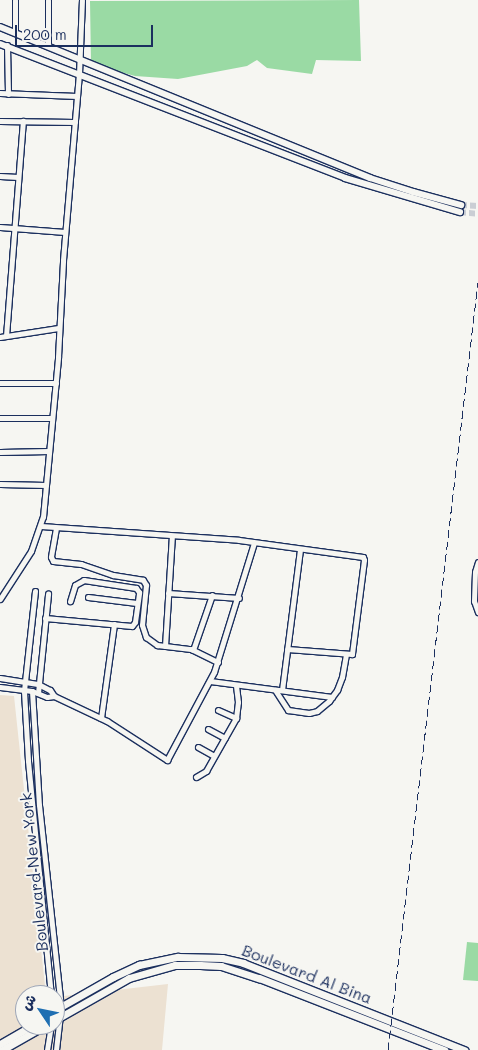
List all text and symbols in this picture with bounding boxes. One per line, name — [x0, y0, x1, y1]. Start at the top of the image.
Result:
scale bar — [18, 15, 155, 47]
text: 200 m — [23, 24, 67, 44]
street label: Boulevard New York — [16, 792, 52, 952]
street label: Boulevard Al Bina — [239, 940, 375, 1008]
north arrow — [15, 985, 65, 1035]
text: ش — [16, 990, 40, 1014]

